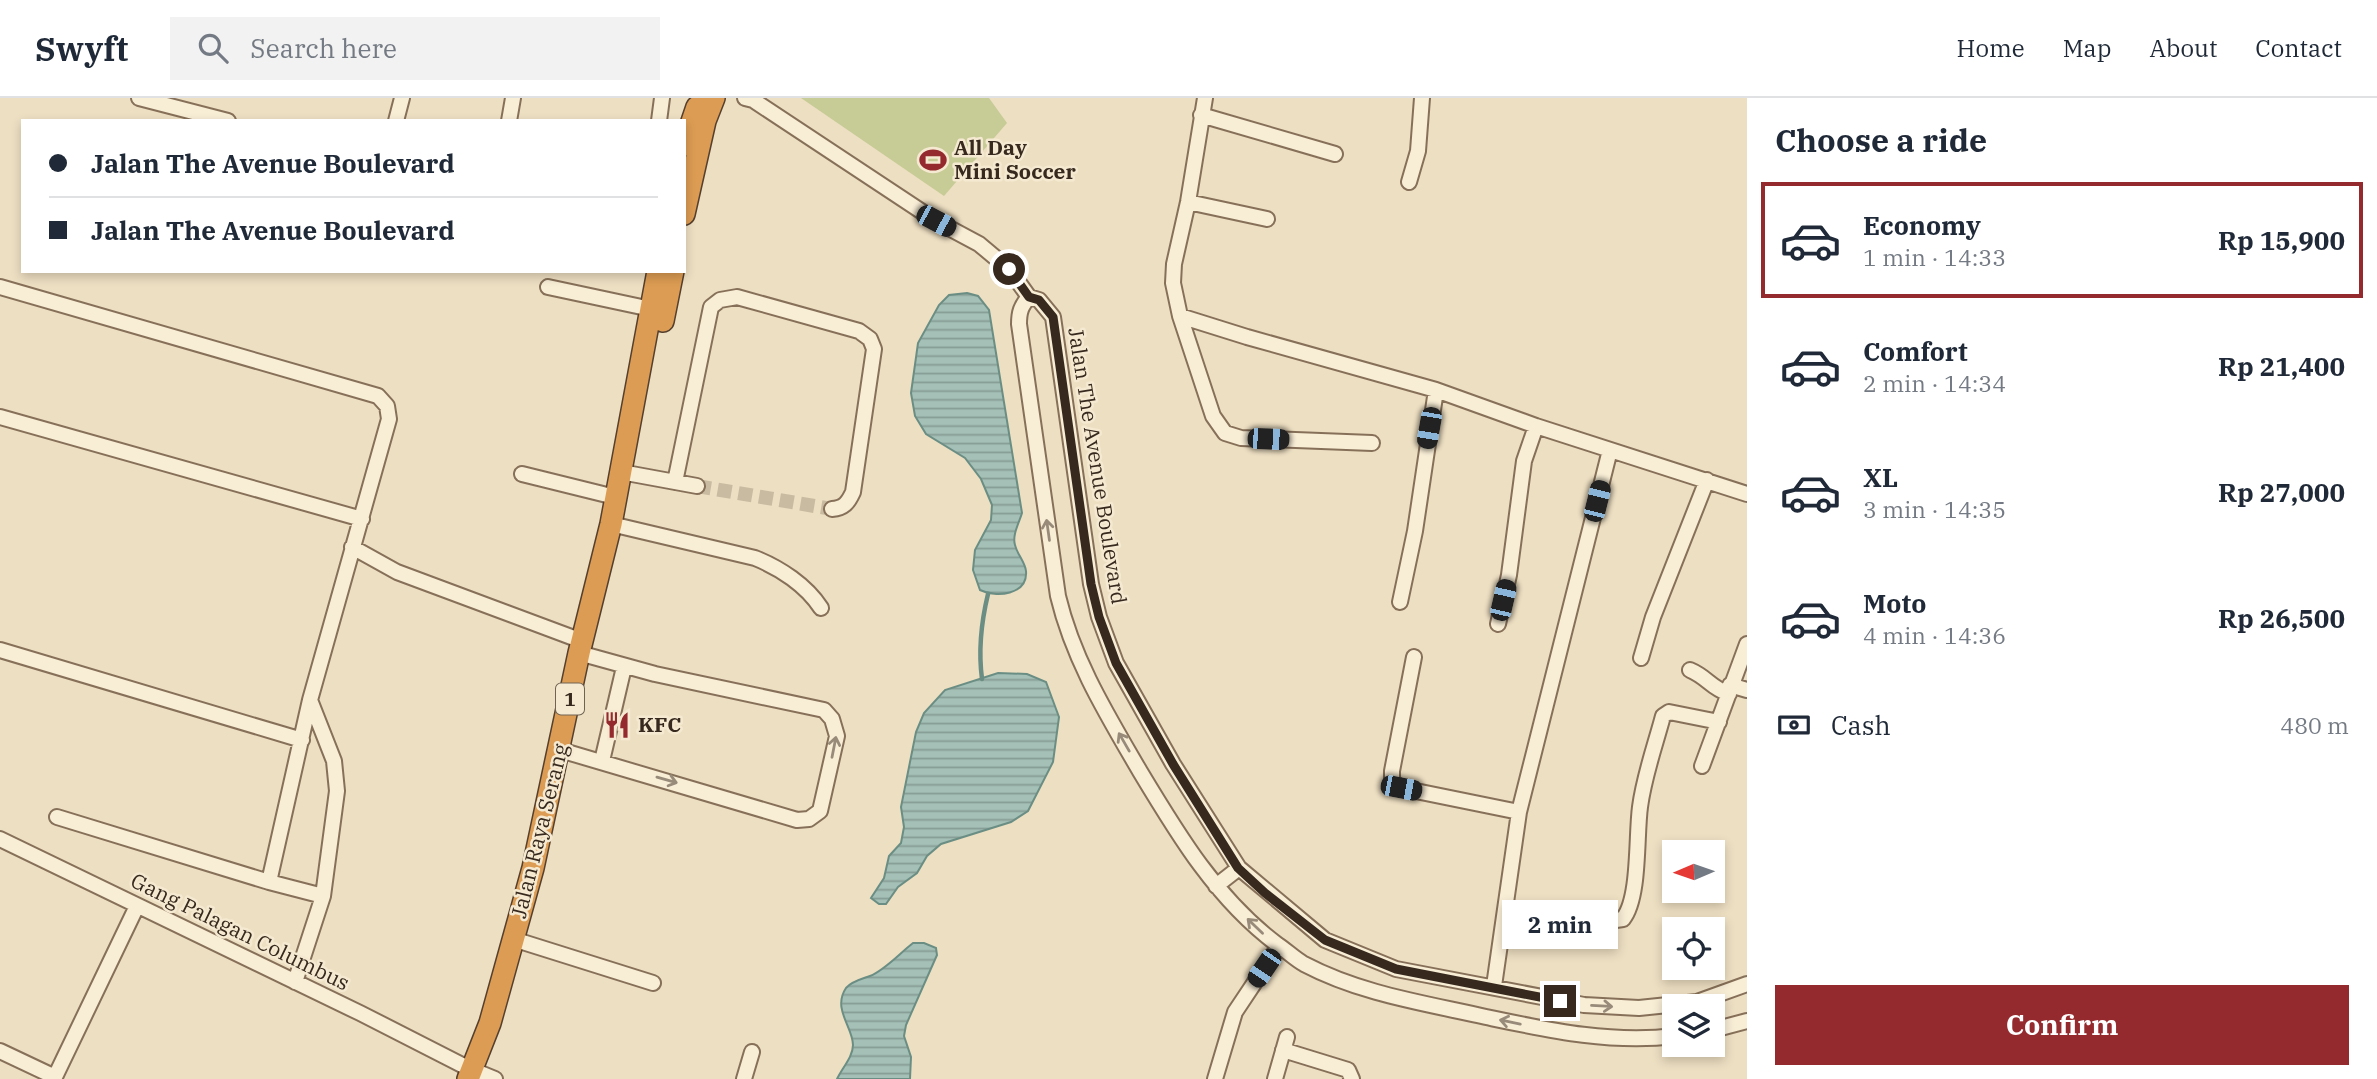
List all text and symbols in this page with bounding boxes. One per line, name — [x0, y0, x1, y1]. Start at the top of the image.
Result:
search box — [170, 17, 660, 80]
text: Swyft — [35, 27, 128, 70]
icon: search — [194, 29, 232, 67]
text: Search here — [250, 31, 397, 65]
text: Home — [1957, 32, 2025, 64]
text: Map — [2063, 32, 2111, 64]
text: About — [2149, 32, 2217, 64]
text: Contact — [2255, 32, 2342, 64]
text: Choose a ride — [1775, 119, 1987, 161]
place label: All Day Mini Soccer — [954, 133, 1076, 185]
sports icon: All Day Mini Soccer — [918, 145, 948, 175]
text: Jalan The Avenue Boulevard — [91, 146, 455, 180]
car — [913, 202, 960, 240]
text: Economy — [1863, 208, 1981, 242]
icon: car — [1779, 209, 1842, 272]
text: Jalan The Avenue Boulevard — [91, 213, 455, 247]
text: Rp 15,900 — [2218, 223, 2345, 257]
text: 1 min · 14:33 — [1863, 242, 2006, 272]
route start — [993, 253, 1025, 285]
street label: Jalan The Avenue Boulevard — [1062, 326, 1134, 606]
text: Comfort — [1863, 334, 1968, 368]
icon: car — [1779, 335, 1842, 398]
text: Rp 21,400 — [2218, 349, 2345, 383]
text: 2 min · 14:34 — [1863, 368, 2006, 398]
car — [1416, 405, 1443, 451]
car — [1247, 428, 1290, 450]
text: XL — [1863, 460, 1898, 494]
icon: car — [1779, 461, 1842, 524]
text: Rp 27,000 — [2218, 475, 2345, 509]
car — [1582, 478, 1613, 524]
text: 3 min · 14:35 — [1863, 494, 2006, 524]
one-way arrow — [1042, 520, 1055, 542]
car — [1489, 577, 1518, 623]
text: Moto — [1863, 586, 1926, 620]
icon: car — [1779, 587, 1842, 650]
text: Rp 26,500 — [2218, 601, 2345, 635]
text: 4 min · 14:36 — [1863, 620, 2006, 650]
road number: 1 — [556, 684, 584, 714]
icon: cash — [1775, 706, 1813, 744]
text: Cash — [1831, 708, 1891, 742]
restaurant icon: KFC — [602, 710, 632, 740]
place label: KFC — [638, 710, 681, 738]
text: 480 m — [2280, 710, 2349, 740]
one-way arrow — [1117, 733, 1131, 753]
one-way arrow — [828, 736, 842, 759]
street label: Jalan Raya Serang — [504, 740, 574, 921]
car — [1379, 774, 1424, 802]
one-way arrow — [656, 775, 678, 788]
north arrow — [1662, 840, 1726, 903]
map controls — [1662, 840, 1725, 1057]
street label: Gang Palagan Columbus — [126, 866, 354, 996]
callout: 2 min — [1502, 900, 1618, 948]
text: 2 min — [1528, 909, 1592, 939]
button: locate — [1662, 917, 1725, 980]
one-way arrow — [1247, 918, 1264, 935]
car — [1244, 945, 1285, 991]
route end — [1544, 985, 1576, 1017]
button: Confirm — [1775, 985, 2349, 1065]
button: layers — [1662, 994, 1725, 1057]
one-way arrow — [1591, 1000, 1614, 1013]
one-way arrow — [1499, 1014, 1522, 1028]

